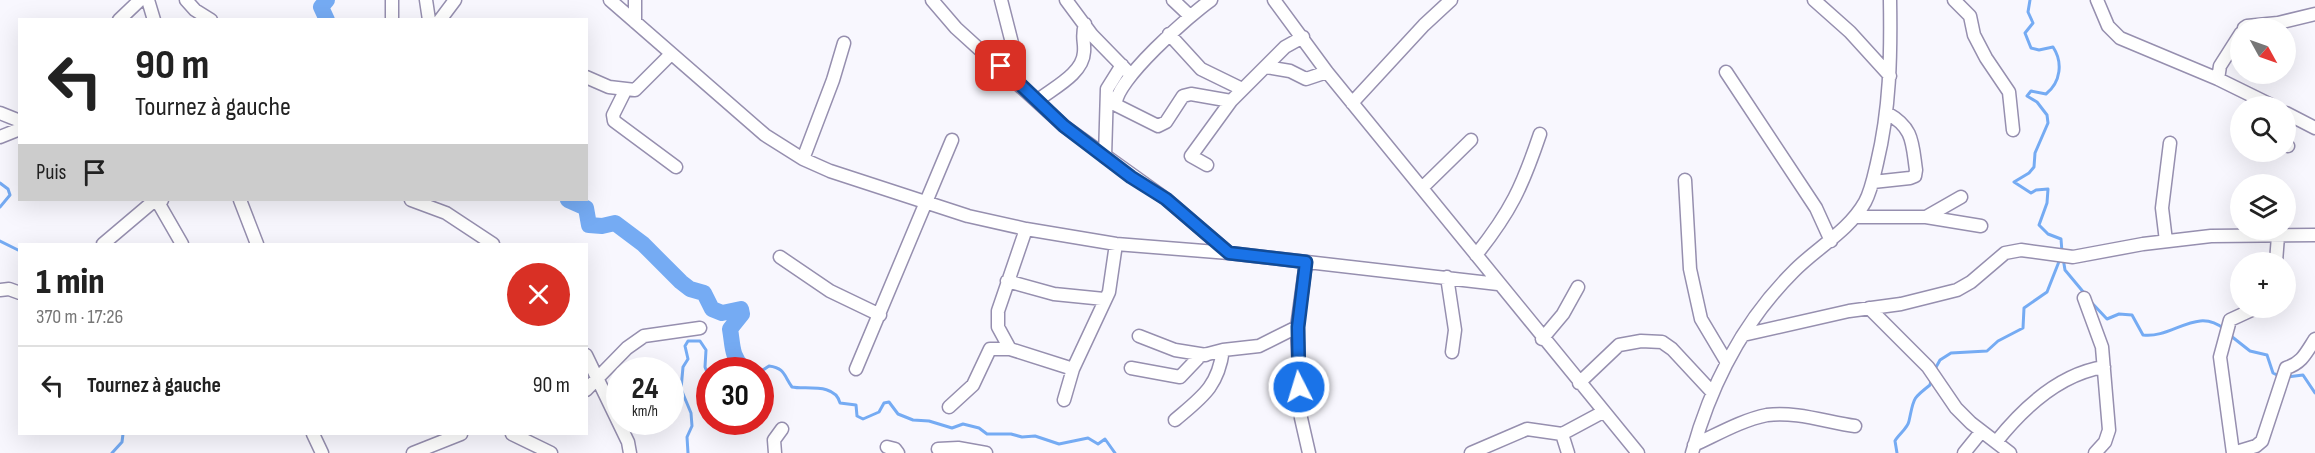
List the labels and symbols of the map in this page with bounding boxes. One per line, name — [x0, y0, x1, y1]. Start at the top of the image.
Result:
north arrow — [2230, 18, 2296, 84]
pin — [975, 40, 1026, 91]
position arrow — [1267, 355, 1331, 419]
speed limit sign: 30 — [696, 357, 774, 435]

